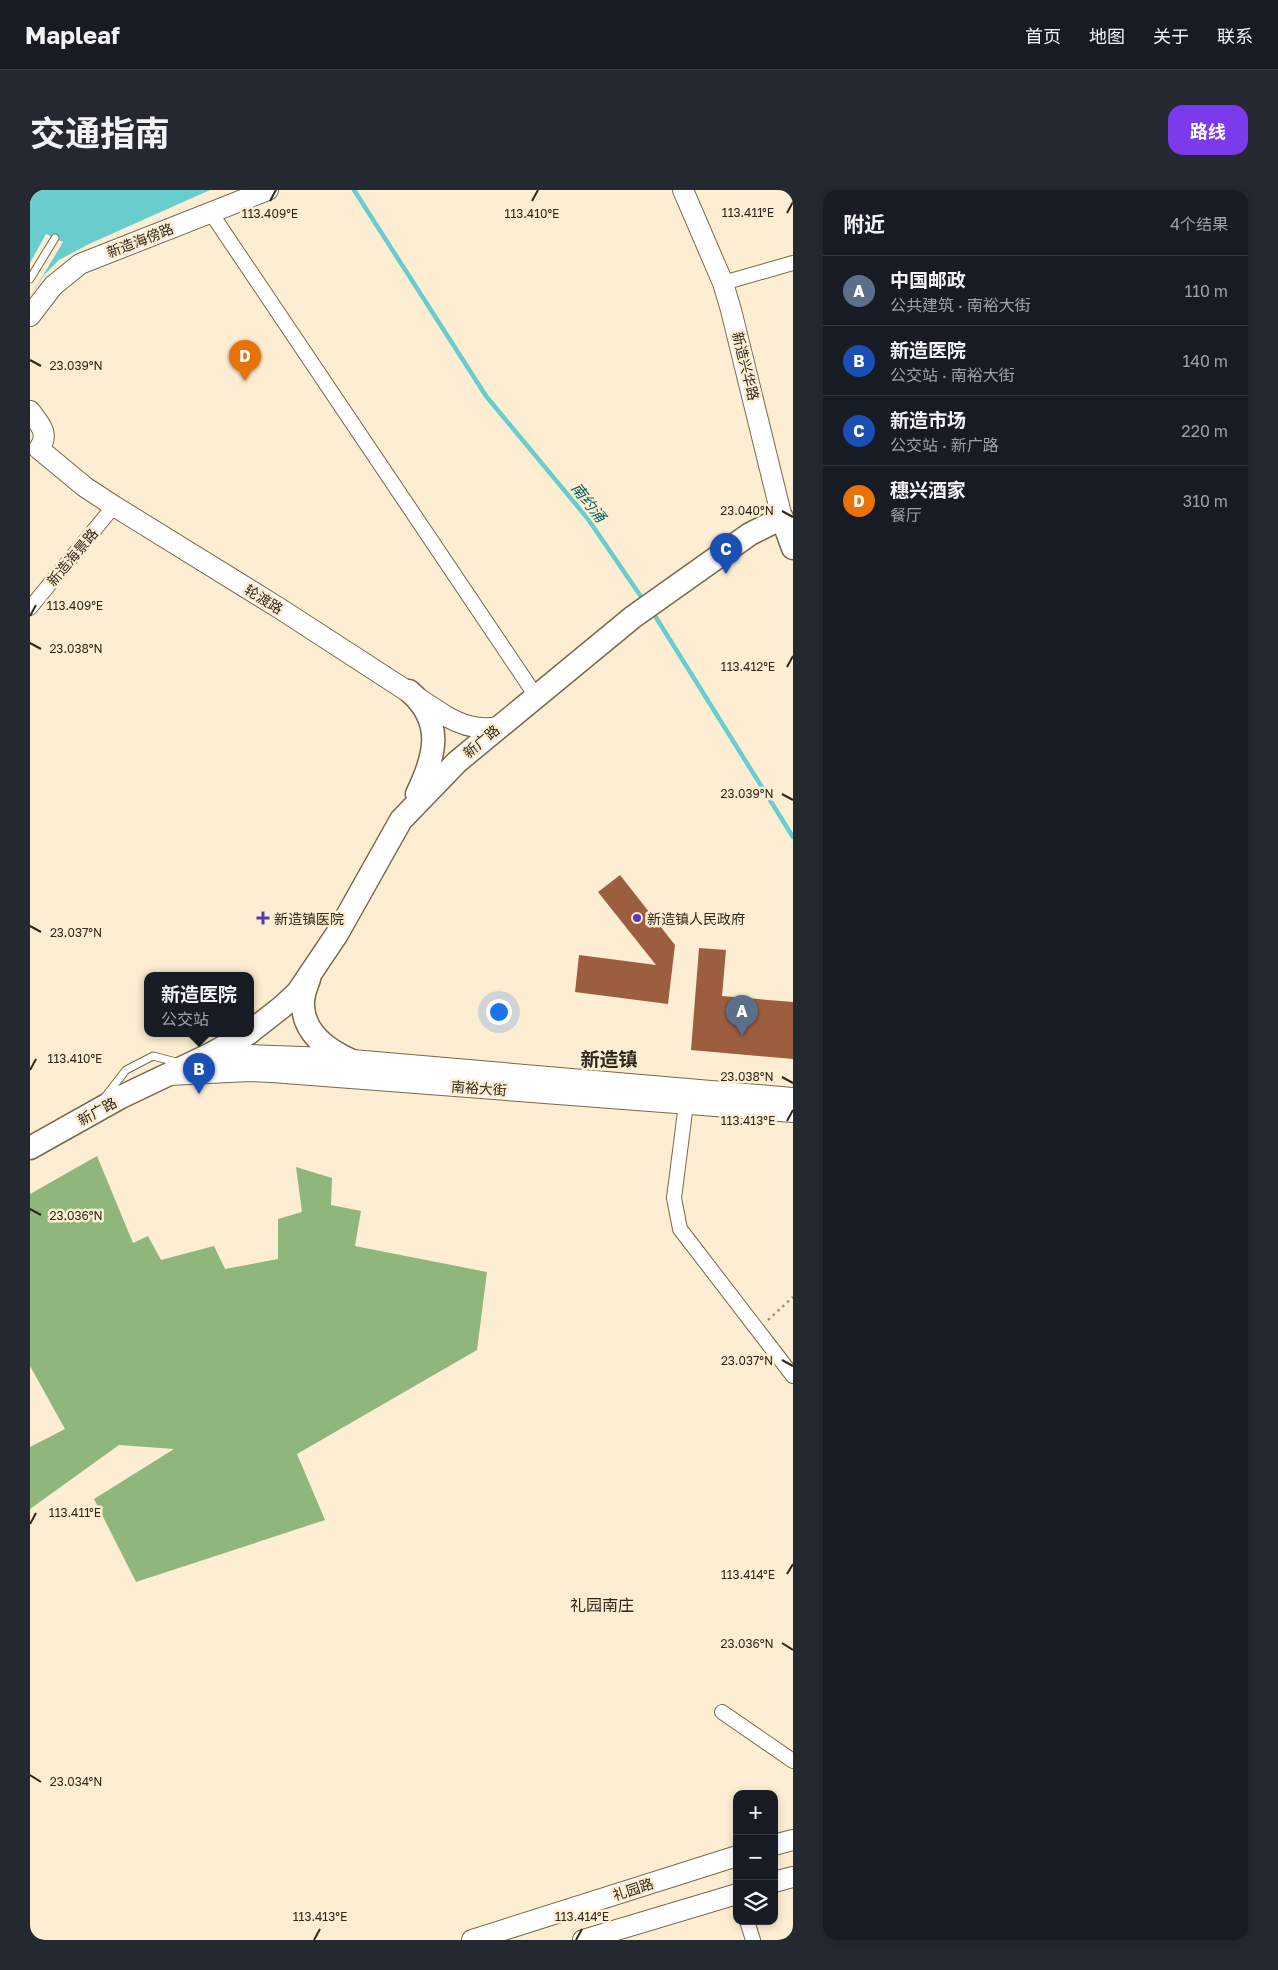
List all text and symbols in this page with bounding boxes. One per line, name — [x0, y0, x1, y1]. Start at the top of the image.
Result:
text: Mapleaf — [25, 20, 120, 49]
text: 首页 — [1025, 25, 1061, 47]
text: 地图 — [1089, 25, 1125, 47]
text: 关于 — [1153, 25, 1189, 47]
text: 联系 — [1217, 25, 1253, 47]
button: 路线 — [1168, 105, 1248, 155]
text: 交通指南 — [30, 112, 170, 154]
text: 113.411°E — [722, 205, 774, 220]
text: 113.409°E — [242, 206, 298, 221]
text: 113.410°E — [505, 206, 559, 221]
text: 附近 — [843, 211, 885, 237]
text: 4个结果 — [1170, 214, 1228, 234]
street label: 新造海傍路 — [104, 220, 176, 260]
text: 中国邮政 — [890, 268, 966, 291]
text: A — [853, 281, 865, 301]
text: 110 m — [1184, 281, 1228, 301]
text: 公共建筑 · 南裕大街 — [890, 295, 1031, 315]
street label: 新造兴华路 — [729, 330, 763, 402]
text: 新造医院 — [890, 338, 966, 361]
pin: D — [229, 340, 261, 381]
text: B — [853, 351, 865, 371]
text: 140 m — [1182, 351, 1228, 371]
text: 23.039°N — [49, 358, 103, 373]
text: 公交站 · 南裕大街 — [890, 365, 1015, 385]
text: 新造市场 — [890, 408, 966, 431]
text: C — [853, 421, 865, 441]
text: 220 m — [1181, 421, 1228, 441]
text: 公交站 · 新广路 — [890, 435, 999, 455]
text: 穗兴酒家 — [890, 478, 966, 501]
water label: 南约涌 — [568, 479, 611, 527]
text: D — [853, 491, 865, 511]
text: 310 m — [1183, 491, 1228, 511]
text: 23.040°N — [720, 503, 774, 518]
text: 餐厅 — [890, 505, 922, 525]
street label: 新造海景路 — [43, 525, 101, 589]
pin: C — [710, 533, 742, 574]
street label: 轮渡路 — [242, 581, 286, 617]
text: 113.409°E — [47, 598, 103, 613]
text: 23.038°N — [49, 641, 103, 656]
text: 113.412°E — [721, 659, 775, 674]
street label: 新广路 — [459, 721, 503, 761]
text: 23.039°N — [720, 786, 774, 801]
place label: 新造镇医院 — [274, 910, 344, 927]
place label: 新造镇人民政府 — [647, 910, 745, 927]
marker: 新造镇医院 — [256, 911, 270, 925]
marker: 新造镇人民政府 — [631, 912, 643, 924]
text: 23.037°N — [50, 925, 102, 940]
popup — [144, 972, 254, 1037]
text: 新造医院 — [161, 982, 237, 1005]
pin: A — [726, 995, 758, 1036]
your location — [486, 999, 512, 1025]
text: 公交站 — [161, 1009, 209, 1029]
district label: 新造镇 — [580, 1047, 638, 1070]
text: 113.410°E — [48, 1051, 102, 1066]
pin: B — [183, 1053, 215, 1094]
text: 23.038°N — [720, 1069, 774, 1084]
street label: 南裕大街 — [450, 1078, 508, 1098]
street label: 新广路 — [75, 1093, 119, 1129]
text: 113.413°E — [721, 1113, 775, 1128]
text: 23.036°N — [49, 1208, 103, 1223]
text: 23.037°N — [721, 1353, 773, 1368]
text: 113.411°E — [49, 1505, 101, 1520]
text: 113.414°E — [721, 1567, 775, 1582]
district label: 礼园南庄 — [570, 1595, 634, 1615]
text: 23.036°N — [720, 1636, 774, 1651]
text: 23.034°N — [50, 1774, 102, 1789]
map controls — [733, 1790, 778, 1925]
button: + — [733, 1790, 778, 1835]
button: − — [733, 1835, 778, 1880]
street label: 礼园路 — [610, 1874, 656, 1904]
button: layers — [733, 1880, 778, 1925]
text: 113.413°E — [293, 1909, 347, 1924]
text: 113.414°E — [555, 1909, 609, 1924]

